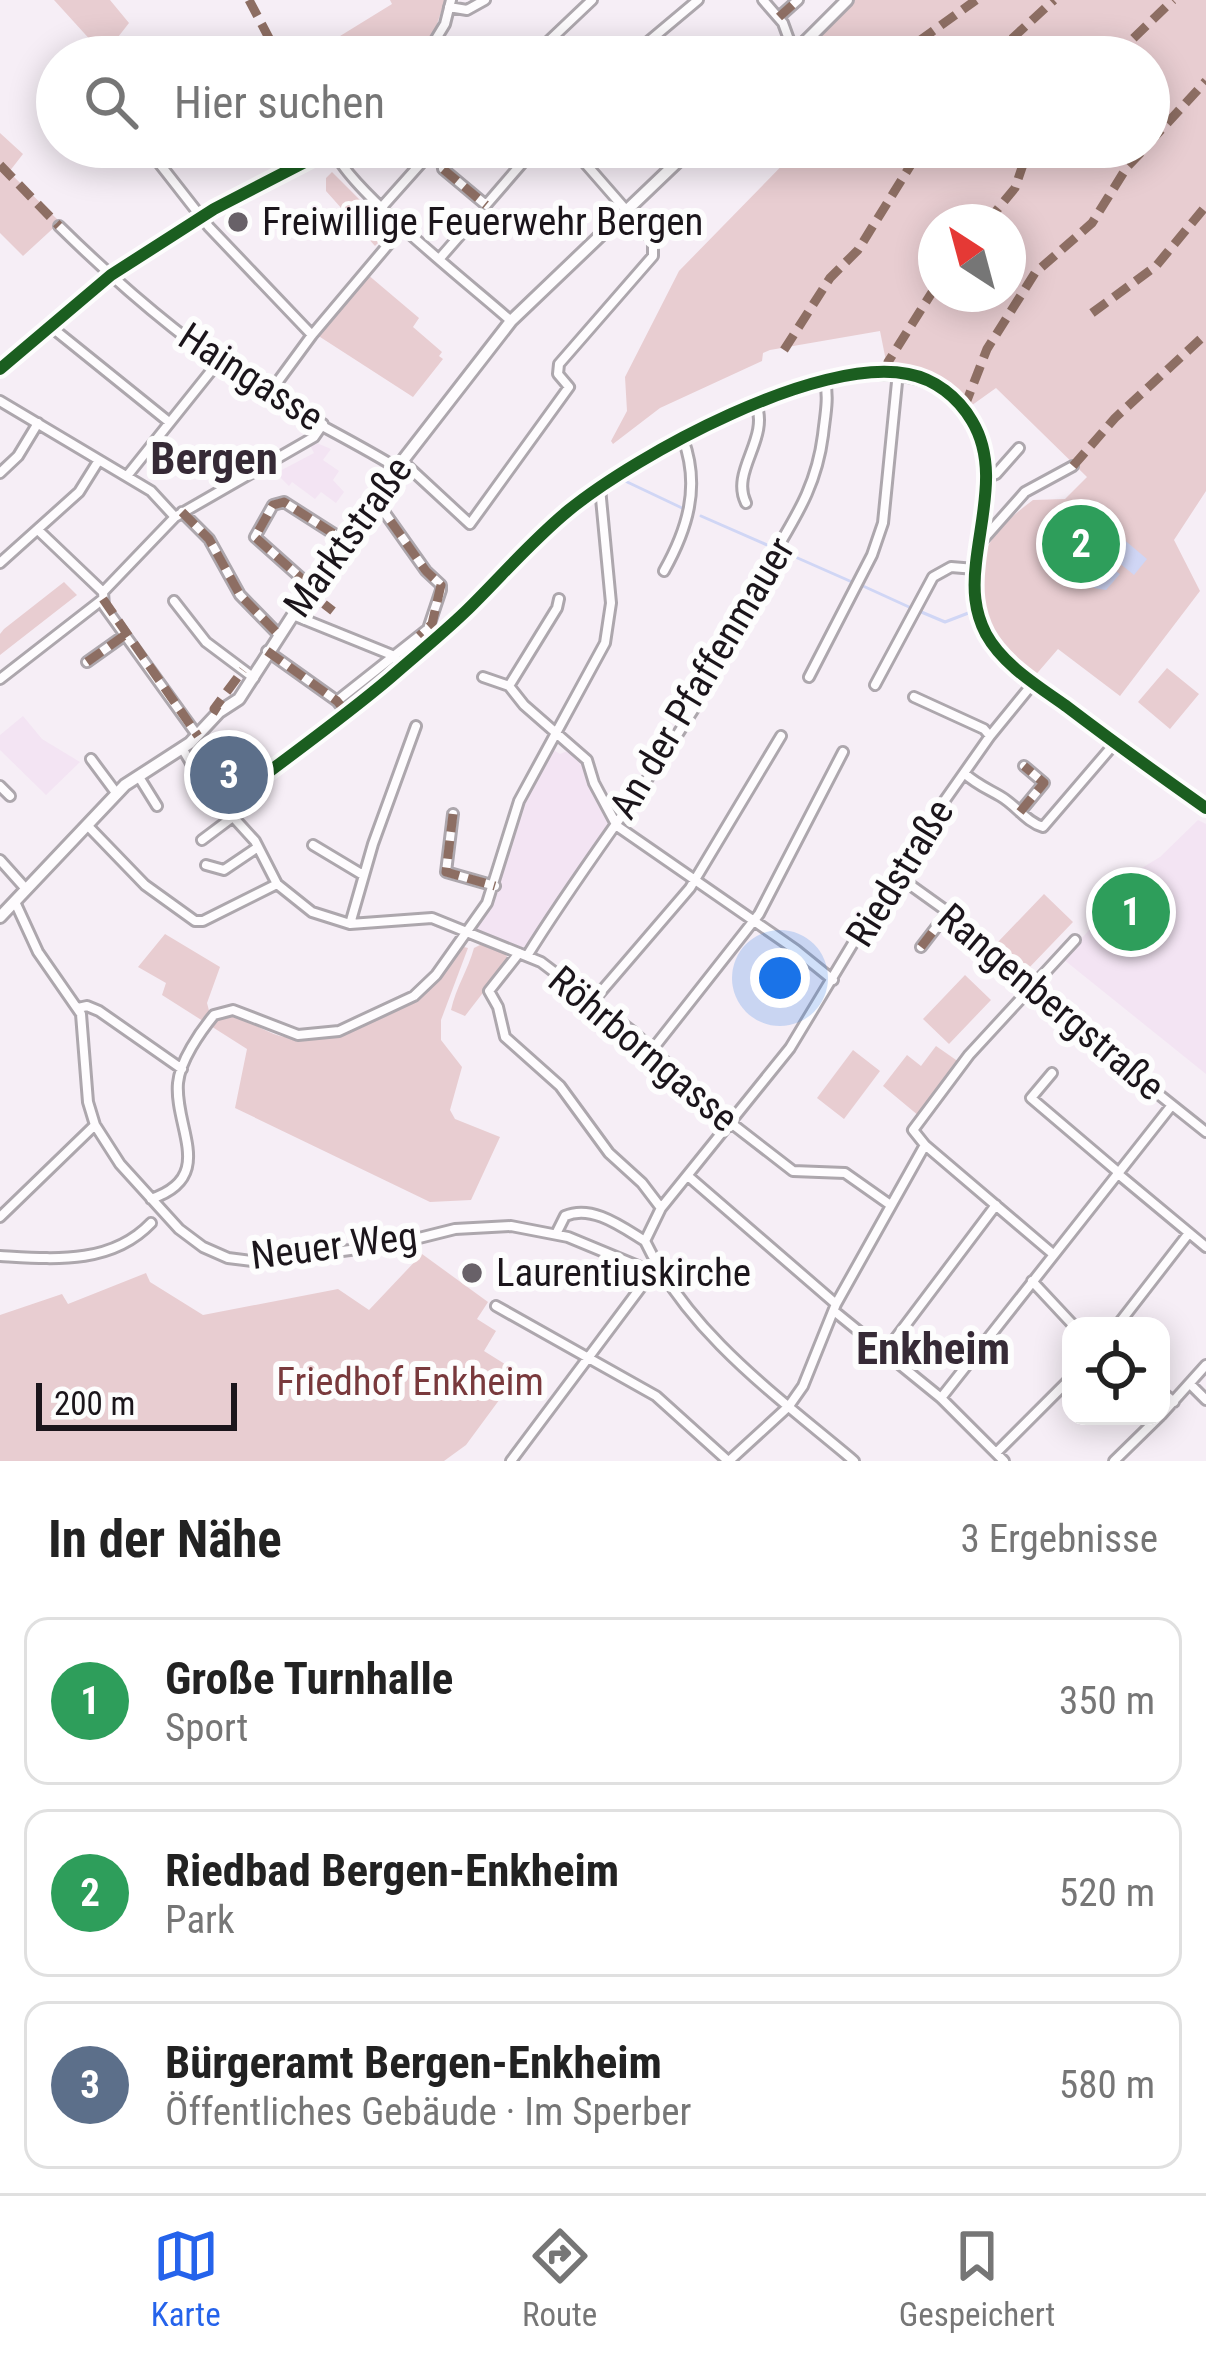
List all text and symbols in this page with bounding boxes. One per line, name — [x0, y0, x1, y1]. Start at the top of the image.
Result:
search box — [36, 36, 1170, 168]
icon: search — [78, 69, 144, 135]
text: Hier suchen — [174, 76, 385, 129]
place label: Freiwillige Feuerwehr Bergen — [262, 199, 703, 245]
north arrow — [918, 204, 1026, 312]
marker: Freiwillige Feuerwehr Bergen — [225, 209, 251, 235]
street label: Haingasse — [170, 313, 332, 441]
district label: Bergen — [150, 432, 278, 485]
street label: Marktstraße — [274, 448, 422, 626]
pin: 2 — [1042, 499, 1120, 589]
street label: An der Pfaffenmauer — [600, 529, 804, 827]
pin: 3 — [190, 730, 268, 820]
street label: Riedstraße — [837, 791, 963, 955]
pin: 1 — [1092, 867, 1170, 957]
street label: Rangenbergstraße — [929, 894, 1173, 1110]
your location — [750, 948, 810, 1008]
street label: Röhrborngasse — [539, 957, 747, 1141]
street label: Neuer Weg — [248, 1213, 420, 1279]
place label: Laurentiuskirche — [496, 1250, 751, 1296]
marker: Laurentiuskirche — [459, 1260, 485, 1286]
map controls — [1062, 1317, 1170, 1425]
button: locate — [1062, 1317, 1170, 1425]
district label: Enkheim — [856, 1322, 1010, 1375]
park label: Friedhof Enkheim — [276, 1359, 544, 1405]
scale bar — [36, 1377, 237, 1430]
text: 200 m — [54, 1384, 135, 1423]
text: In der Nähe — [48, 1510, 282, 1569]
text: 3 Ergebnisse — [960, 1516, 1158, 1562]
text: Große Turnhalle — [165, 1652, 453, 1705]
text: 1 — [80, 1678, 100, 1724]
text: 350 m — [1059, 1678, 1155, 1724]
text: Sport — [165, 1705, 248, 1751]
text: Riedbad Bergen-Enkheim — [165, 1844, 619, 1897]
text: 2 — [80, 1870, 100, 1916]
text: 520 m — [1059, 1870, 1155, 1916]
text: Park — [165, 1897, 235, 1943]
text: Bürgeramt Bergen-Enkheim — [165, 2036, 662, 2089]
text: 3 — [80, 2062, 100, 2108]
text: 580 m — [1059, 2062, 1155, 2108]
text: Öffentliches Gebäude · Im Sperber — [165, 2089, 691, 2135]
tab: Karte — [151, 2223, 221, 2334]
tab: Route — [522, 2223, 597, 2334]
tab: Gespeichert — [899, 2223, 1055, 2334]

